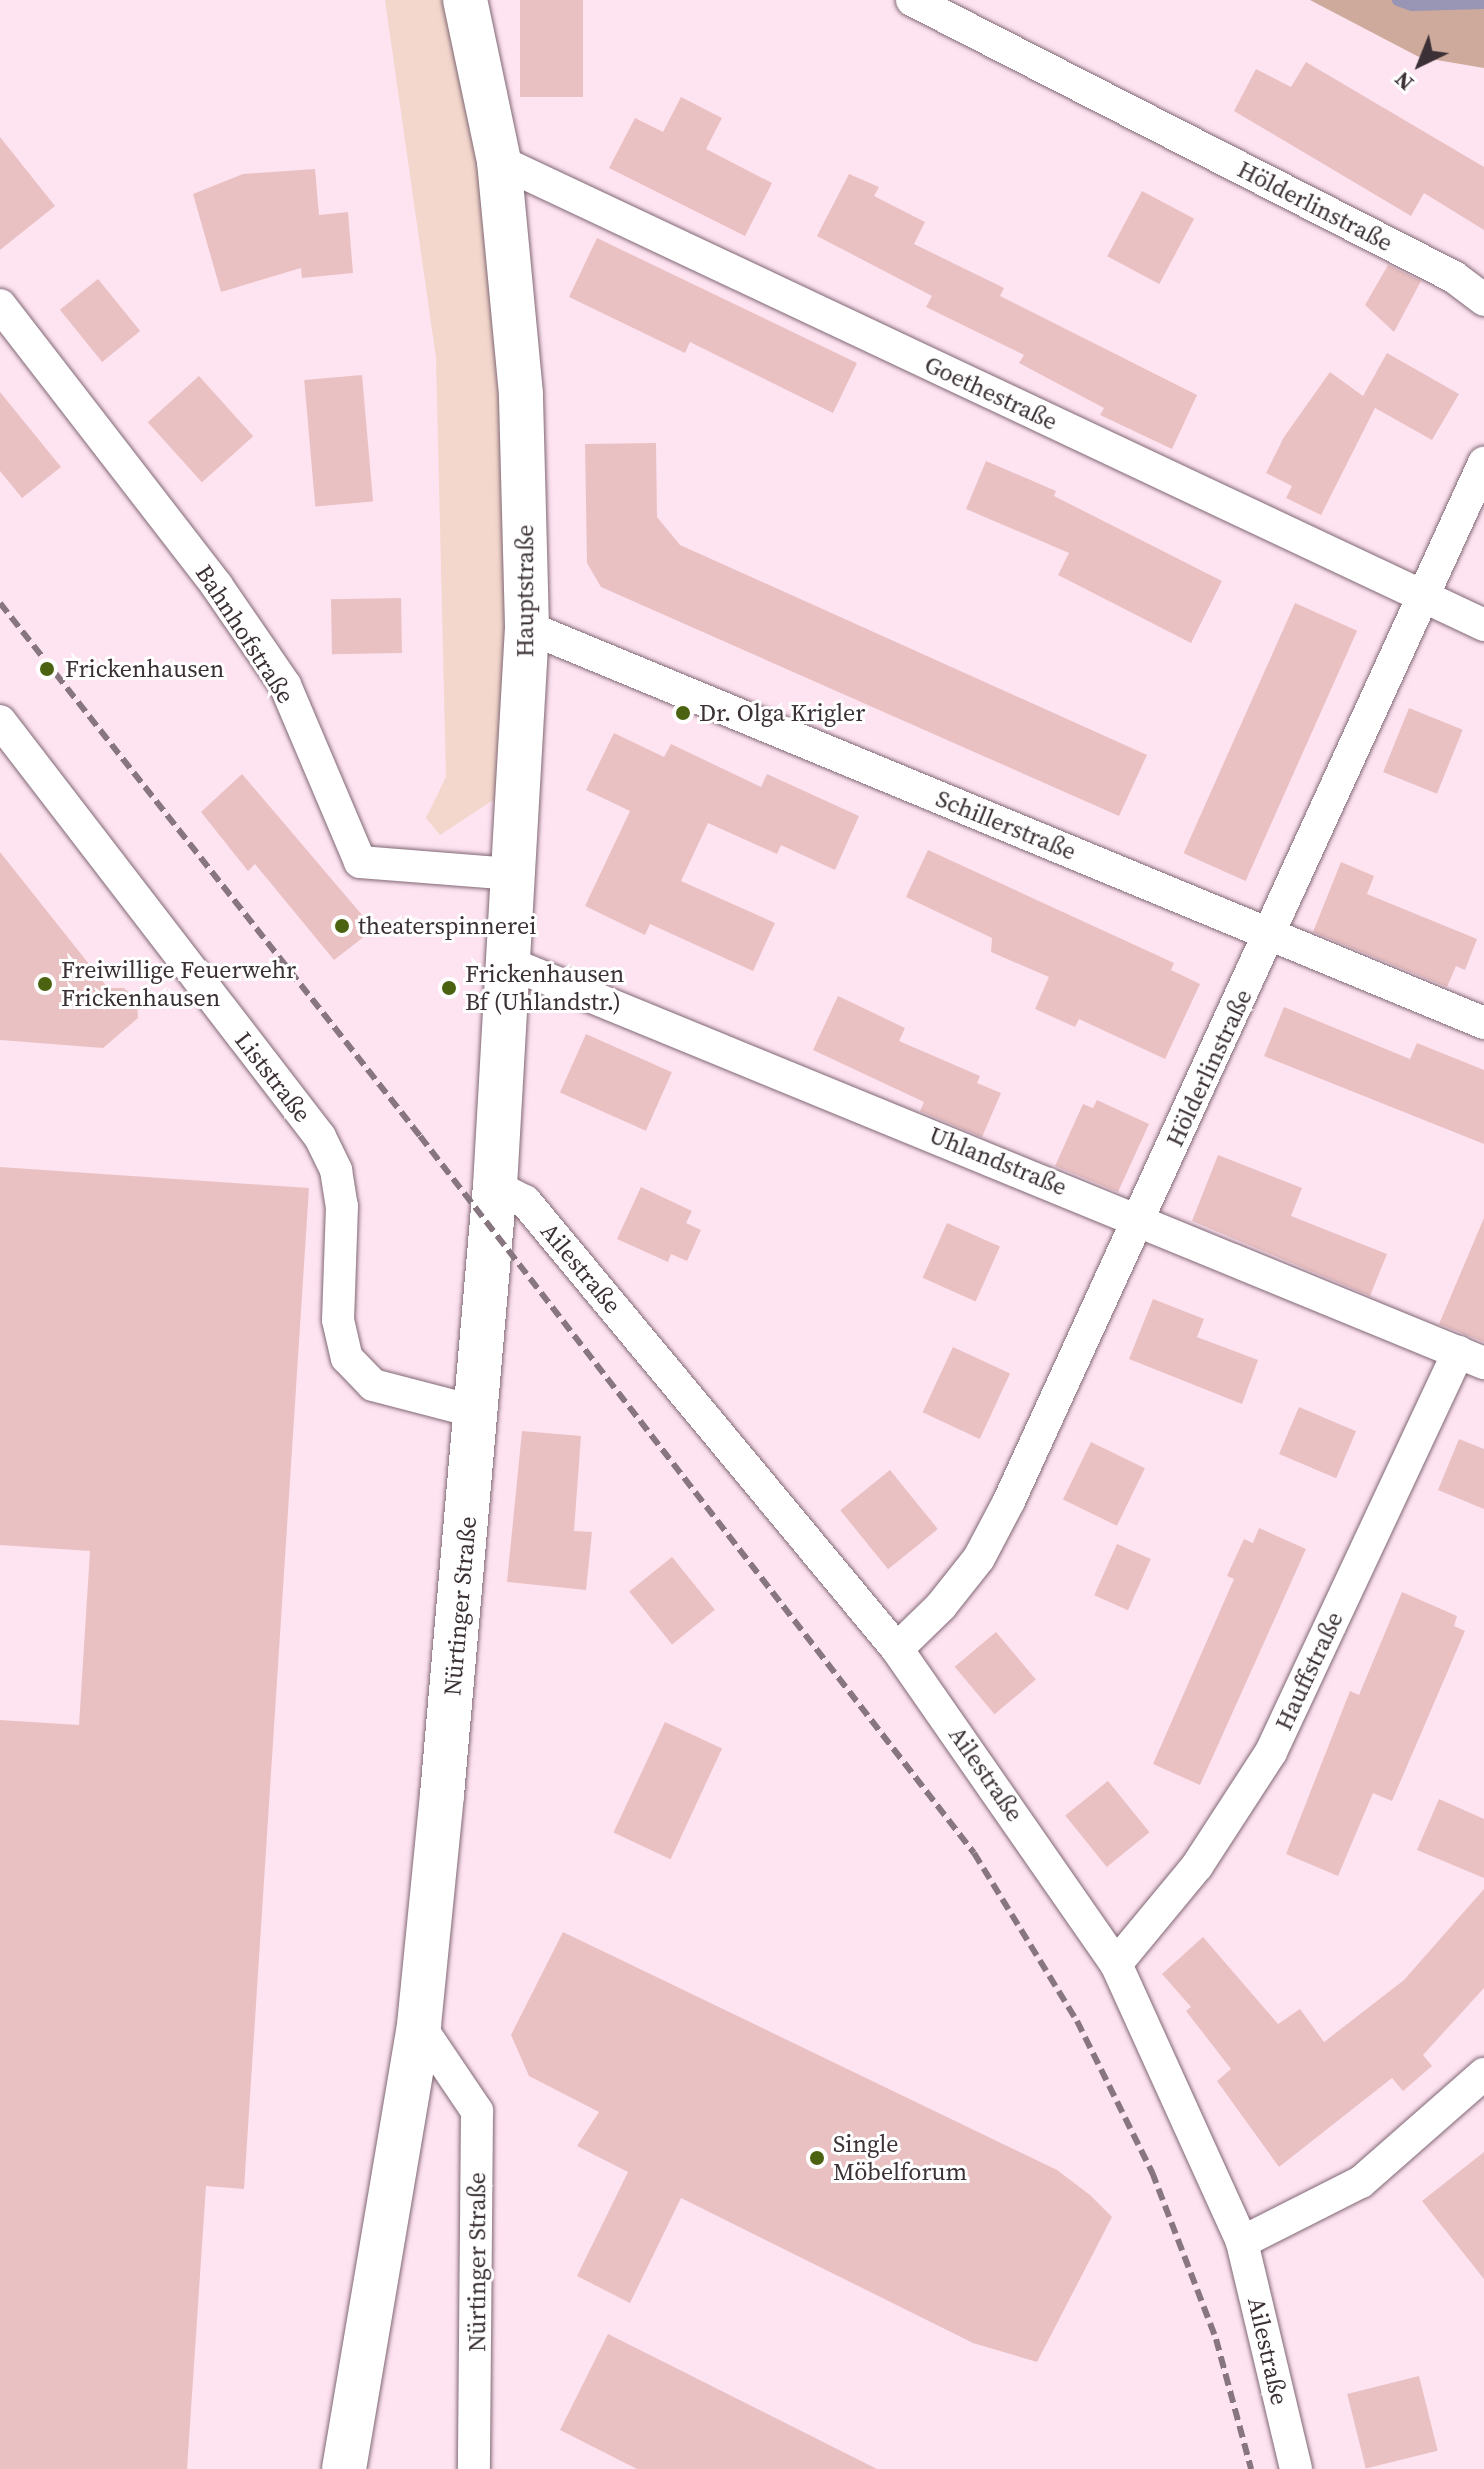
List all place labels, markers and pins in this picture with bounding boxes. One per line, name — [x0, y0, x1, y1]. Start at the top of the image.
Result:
place label: Frickenhausen — [65, 655, 224, 683]
marker: Frickenhausen — [36, 658, 58, 680]
place label: Dr. Olga Krigler — [699, 699, 865, 727]
marker: Dr. Olga Krigler — [674, 704, 692, 722]
place label: theaterspinnerei — [358, 912, 536, 940]
marker: theaterspinnerei — [333, 917, 351, 935]
place label: Freiwillige Feuerwehr Frickenhausen — [61, 956, 296, 1012]
place label: Frickenhausen Bf (Uhlandstr.) — [465, 960, 624, 1016]
marker: Freiwillige Feuerwehr Frickenhausen — [36, 975, 54, 993]
marker: Frickenhausen Bf (Uhlandstr.) — [440, 979, 458, 997]
place label: Single Möbelforum — [833, 2130, 967, 2186]
marker: Single Möbelforum — [808, 2149, 826, 2167]

